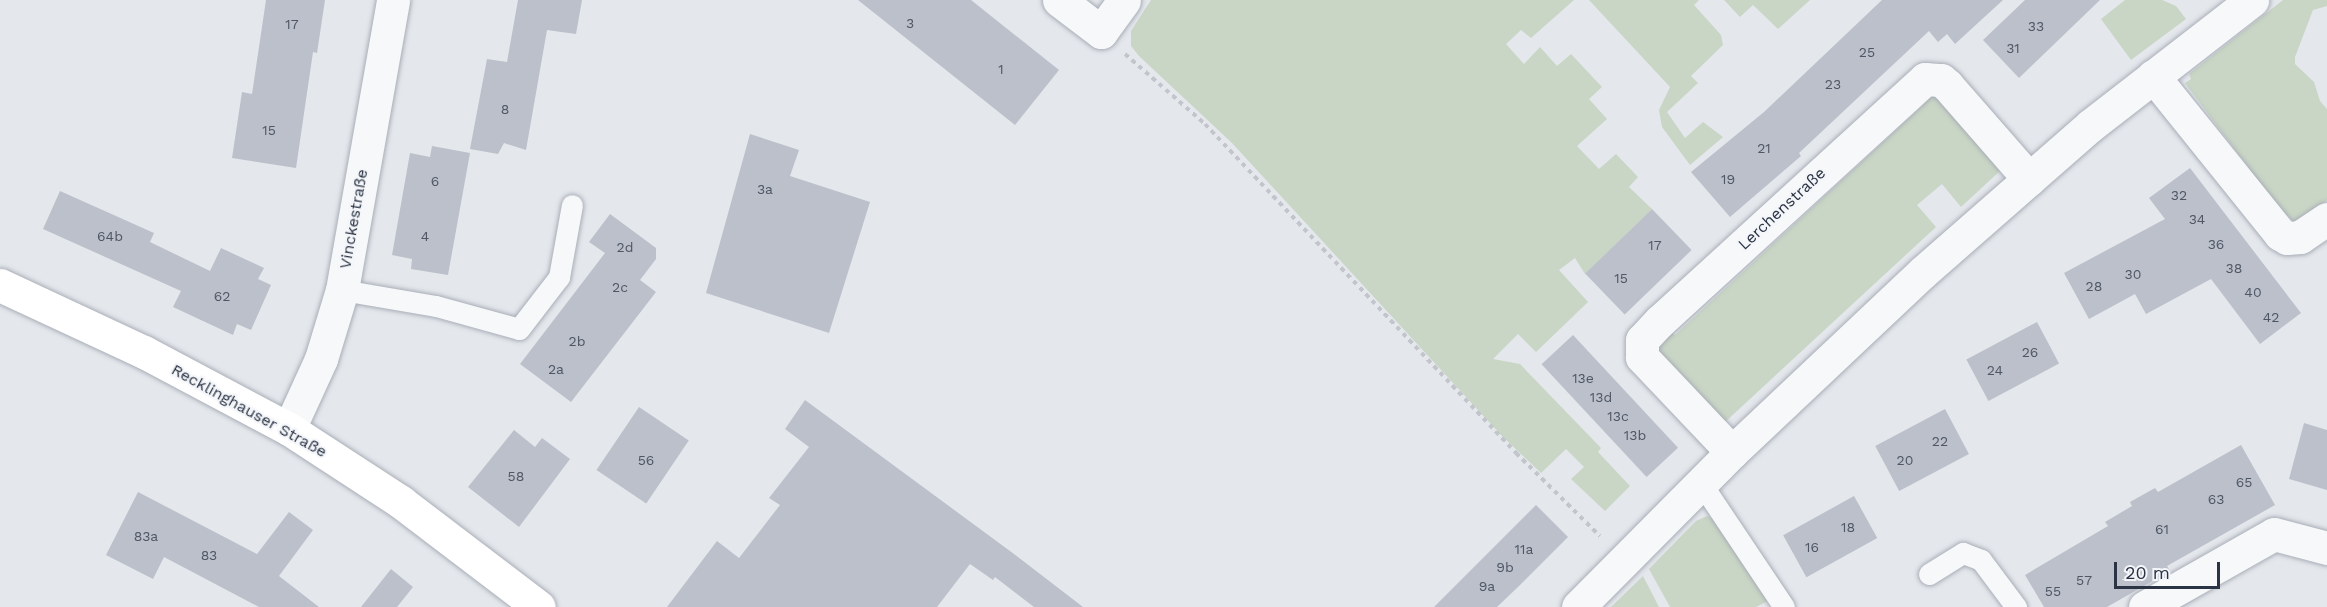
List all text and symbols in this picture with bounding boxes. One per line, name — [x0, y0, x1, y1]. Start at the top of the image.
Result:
house number: 3 — [906, 15, 914, 31]
house number: 17 — [285, 16, 299, 32]
house number: 33 — [2028, 18, 2044, 34]
house number: 31 — [2006, 40, 2020, 56]
house number: 25 — [1859, 44, 1875, 60]
house number: 1 — [998, 61, 1004, 77]
house number: 23 — [1825, 76, 1841, 92]
house number: 8 — [501, 101, 509, 117]
house number: 15 — [262, 122, 276, 138]
house number: 21 — [1757, 140, 1771, 156]
street label: Lerchenstraße — [1734, 164, 1830, 254]
street label: Vinckestraße — [336, 168, 372, 270]
house number: 19 — [1721, 171, 1735, 187]
house number: 6 — [431, 173, 439, 189]
house number: 3a — [757, 181, 773, 197]
house number: 32 — [2171, 187, 2187, 203]
house number: 34 — [2189, 211, 2205, 227]
house number: 64b — [97, 228, 123, 244]
house number: 4 — [421, 228, 429, 244]
house number: 36 — [2208, 236, 2224, 252]
house number: 17 — [1648, 237, 1662, 253]
house number: 2d — [617, 239, 633, 255]
house number: 38 — [2226, 260, 2242, 276]
house number: 30 — [2125, 266, 2141, 282]
house number: 15 — [1614, 270, 1628, 286]
house number: 28 — [2086, 278, 2102, 294]
house number: 2c — [612, 279, 628, 295]
house number: 40 — [2244, 284, 2262, 300]
house number: 62 — [214, 288, 230, 304]
house number: 42 — [2263, 309, 2279, 325]
house number: 2b — [569, 333, 585, 349]
house number: 26 — [2022, 344, 2038, 360]
street label: Recklinghauser Straße — [168, 360, 330, 462]
house number: 2a — [548, 361, 564, 377]
house number: 24 — [1987, 362, 2003, 378]
house number: 13e — [1572, 370, 1594, 386]
house number: 13d — [1590, 389, 1612, 405]
house number: 13c — [1607, 408, 1629, 424]
house number: 13b — [1624, 427, 1646, 443]
house number: 22 — [1932, 433, 1948, 449]
house number: 56 — [638, 452, 654, 468]
house number: 20 — [1897, 452, 1913, 468]
house number: 58 — [508, 468, 524, 484]
house number: 65 — [2236, 474, 2252, 490]
house number: 63 — [2208, 491, 2224, 507]
house number: 18 — [1841, 519, 1855, 535]
house number: 61 — [2155, 521, 2169, 537]
house number: 83a — [134, 528, 158, 544]
house number: 16 — [1805, 539, 1819, 555]
house number: 11a — [1515, 541, 1533, 557]
house number: 83 — [201, 547, 217, 563]
scale bar — [2117, 550, 2224, 588]
house number: 9b — [1496, 559, 1514, 575]
text: 20 m — [2125, 562, 2170, 583]
house number: 57 — [2076, 572, 2092, 588]
house number: 9a — [1479, 578, 1495, 594]
house number: 55 — [2045, 583, 2061, 599]

